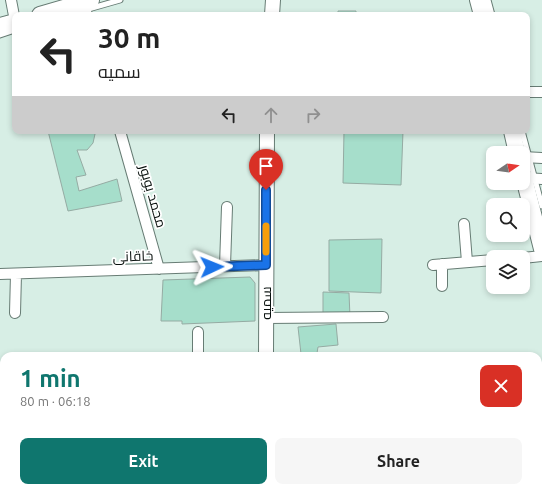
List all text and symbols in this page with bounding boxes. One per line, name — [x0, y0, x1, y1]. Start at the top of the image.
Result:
text: 30 m — [98, 22, 160, 53]
icon: left — [32, 28, 84, 80]
text: سمیه — [98, 61, 141, 81]
icon: left — [218, 104, 240, 126]
icon: ahead — [260, 104, 282, 126]
icon: right — [302, 104, 324, 126]
north arrow — [486, 146, 530, 190]
map controls — [486, 146, 530, 294]
pin — [249, 149, 283, 190]
icon: arrive — [255, 155, 277, 177]
street label: محمد بوبور — [136, 162, 170, 229]
button: search — [486, 198, 530, 242]
position arrow — [191, 246, 233, 288]
street label: خاقانی — [112, 247, 154, 265]
button: layers — [486, 250, 530, 294]
street label: سمیه — [258, 286, 274, 320]
text: 1 min — [20, 365, 81, 392]
button: close — [480, 365, 522, 407]
text: 80 m · 06:18 — [20, 394, 91, 408]
button: Exit — [20, 438, 267, 484]
button: Share — [275, 438, 522, 484]

